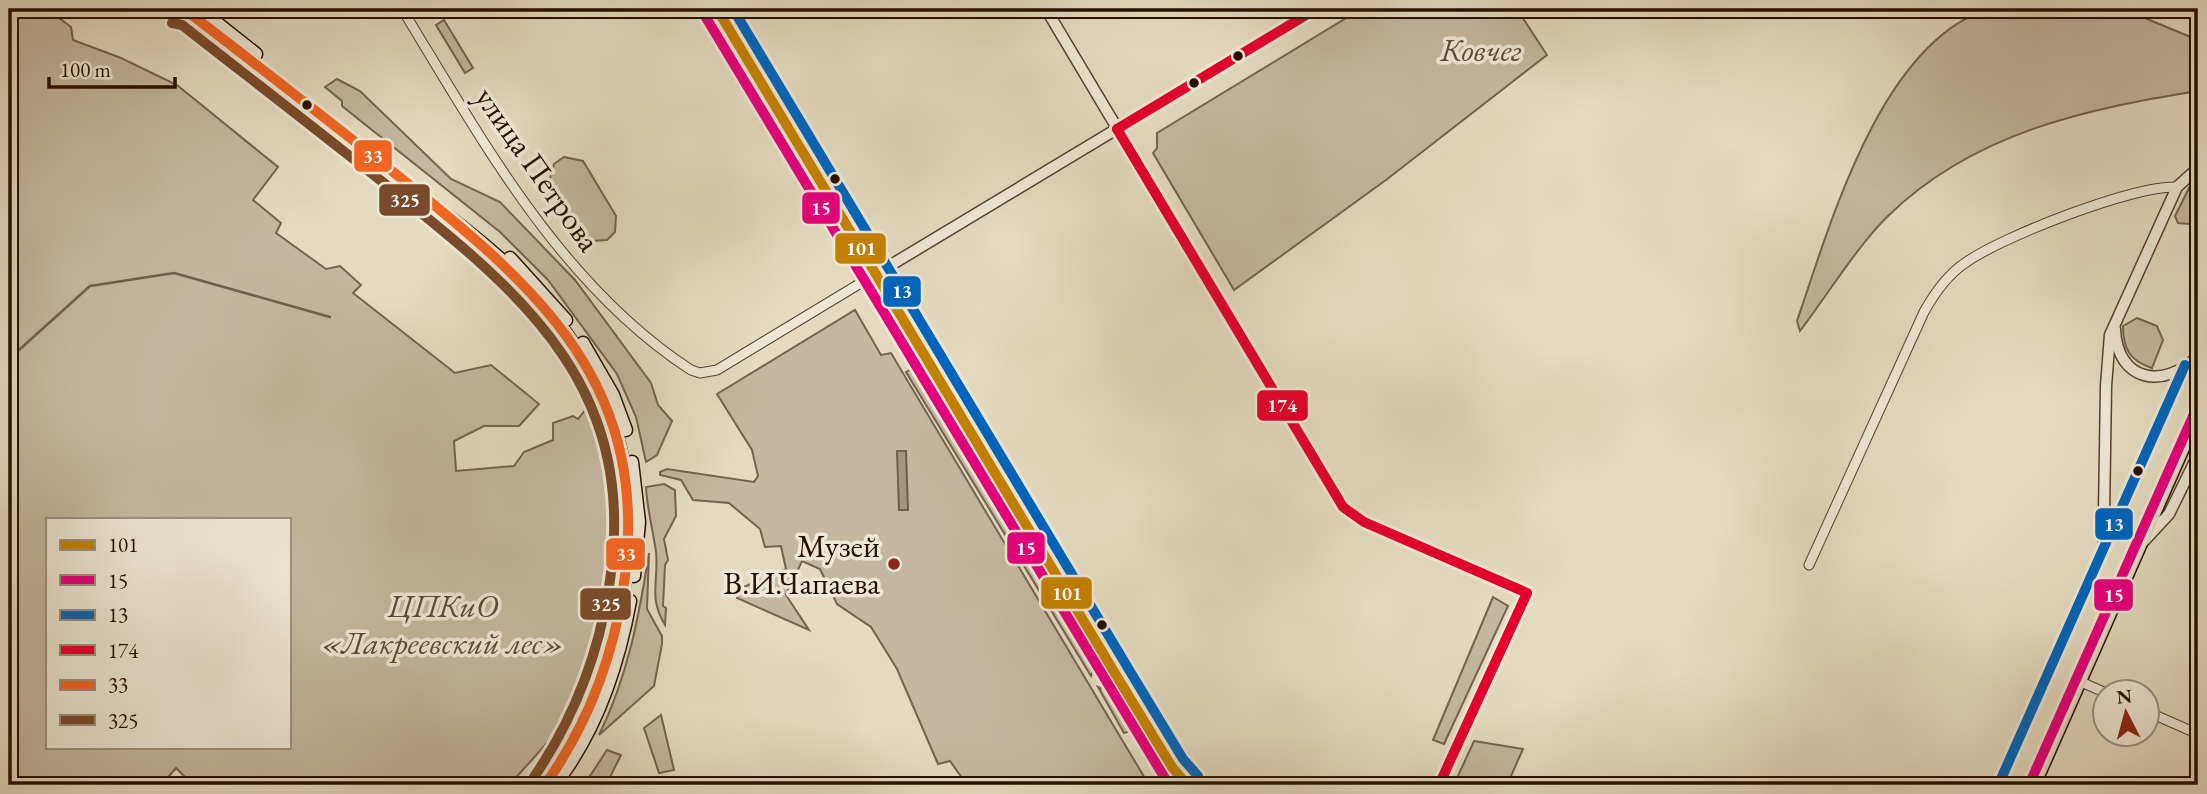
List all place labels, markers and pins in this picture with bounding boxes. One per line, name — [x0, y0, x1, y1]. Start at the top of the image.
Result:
unlabelled marker — [1231, 49, 1245, 63]
unlabelled marker — [1187, 76, 1201, 90]
unlabelled marker — [300, 98, 314, 112]
unlabelled marker — [828, 172, 842, 186]
unlabelled marker — [2131, 464, 2145, 478]
place label: Музей В.И.Чапаева — [723, 525, 880, 604]
marker: Музей В.И.Чапаева — [886, 556, 902, 572]
unlabelled marker — [1095, 618, 1109, 632]

